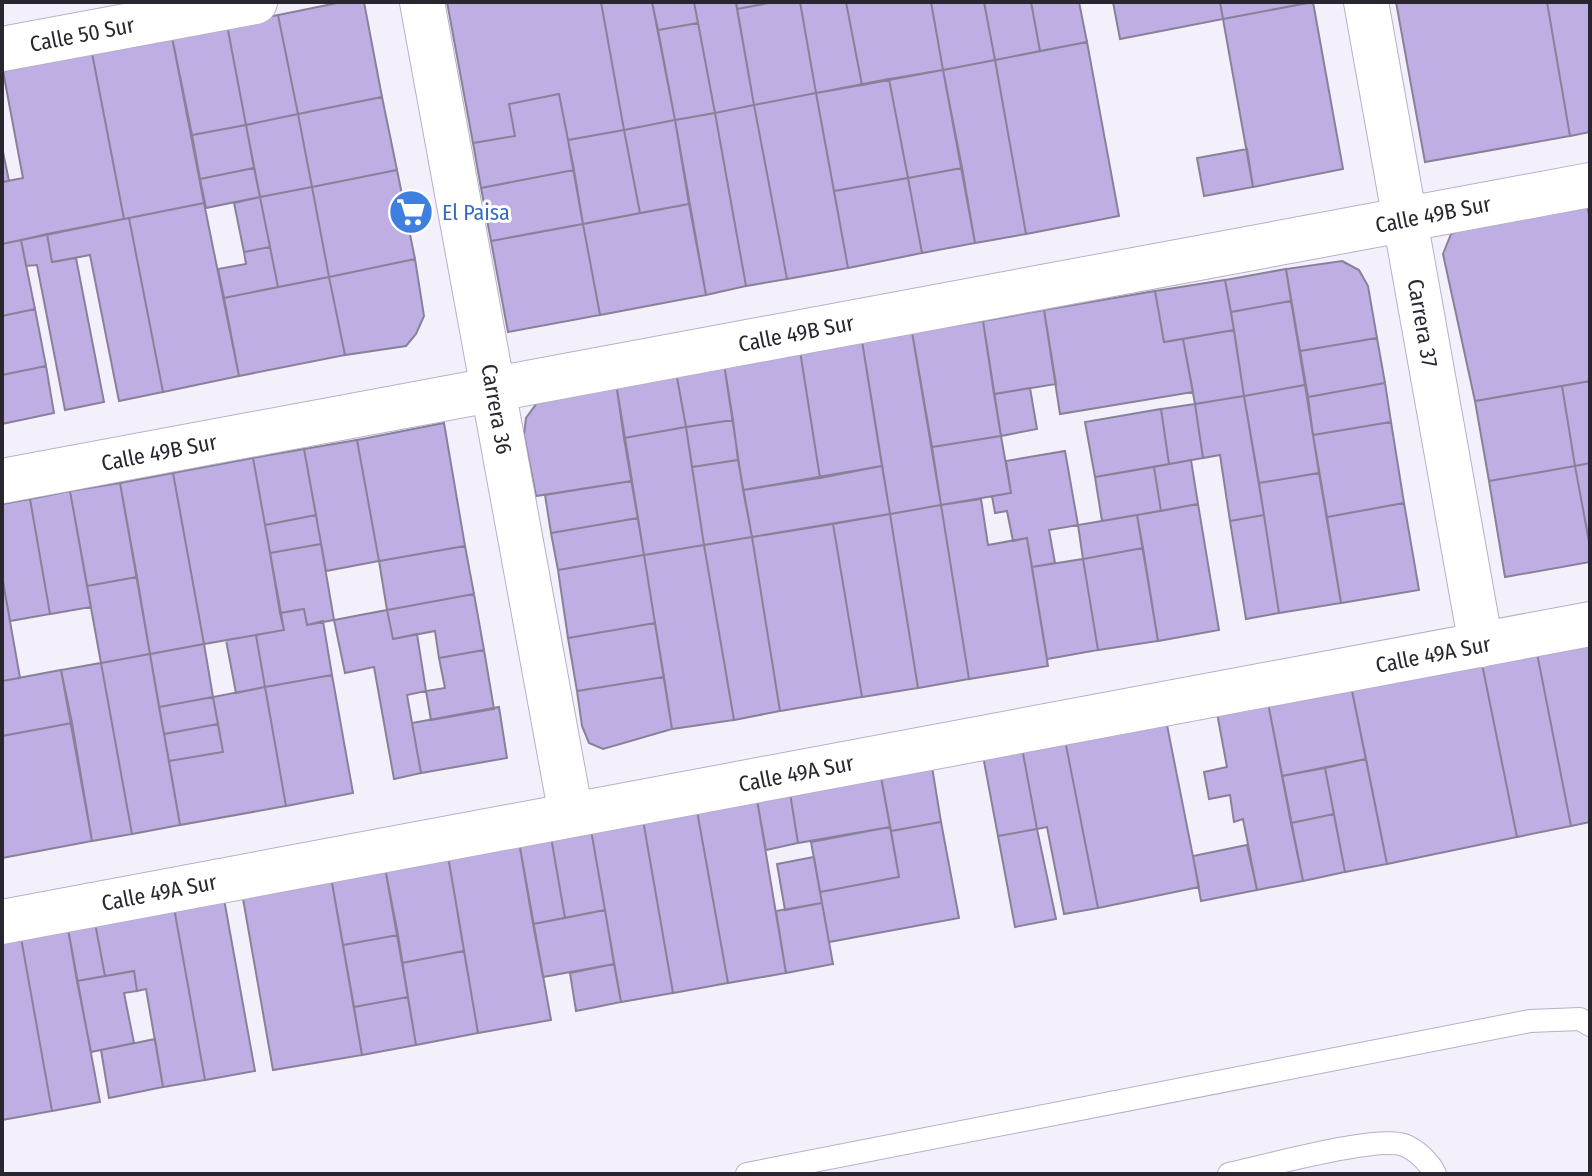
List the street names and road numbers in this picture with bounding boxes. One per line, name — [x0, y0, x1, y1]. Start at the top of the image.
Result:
street label: Calle 50 Sur — [28, 11, 137, 58]
street label: Calle 49B Sur — [1373, 190, 1494, 239]
street label: Carrera 37 — [1401, 277, 1444, 369]
street label: Calle 49B Sur — [736, 309, 857, 358]
street label: Carrera 36 — [475, 362, 518, 456]
street label: Calle 49B Sur — [99, 428, 220, 477]
street label: Calle 49A Sur — [1373, 630, 1493, 679]
street label: Calle 49A Sur — [736, 749, 856, 798]
street label: Calle 49A Sur — [99, 868, 219, 917]

